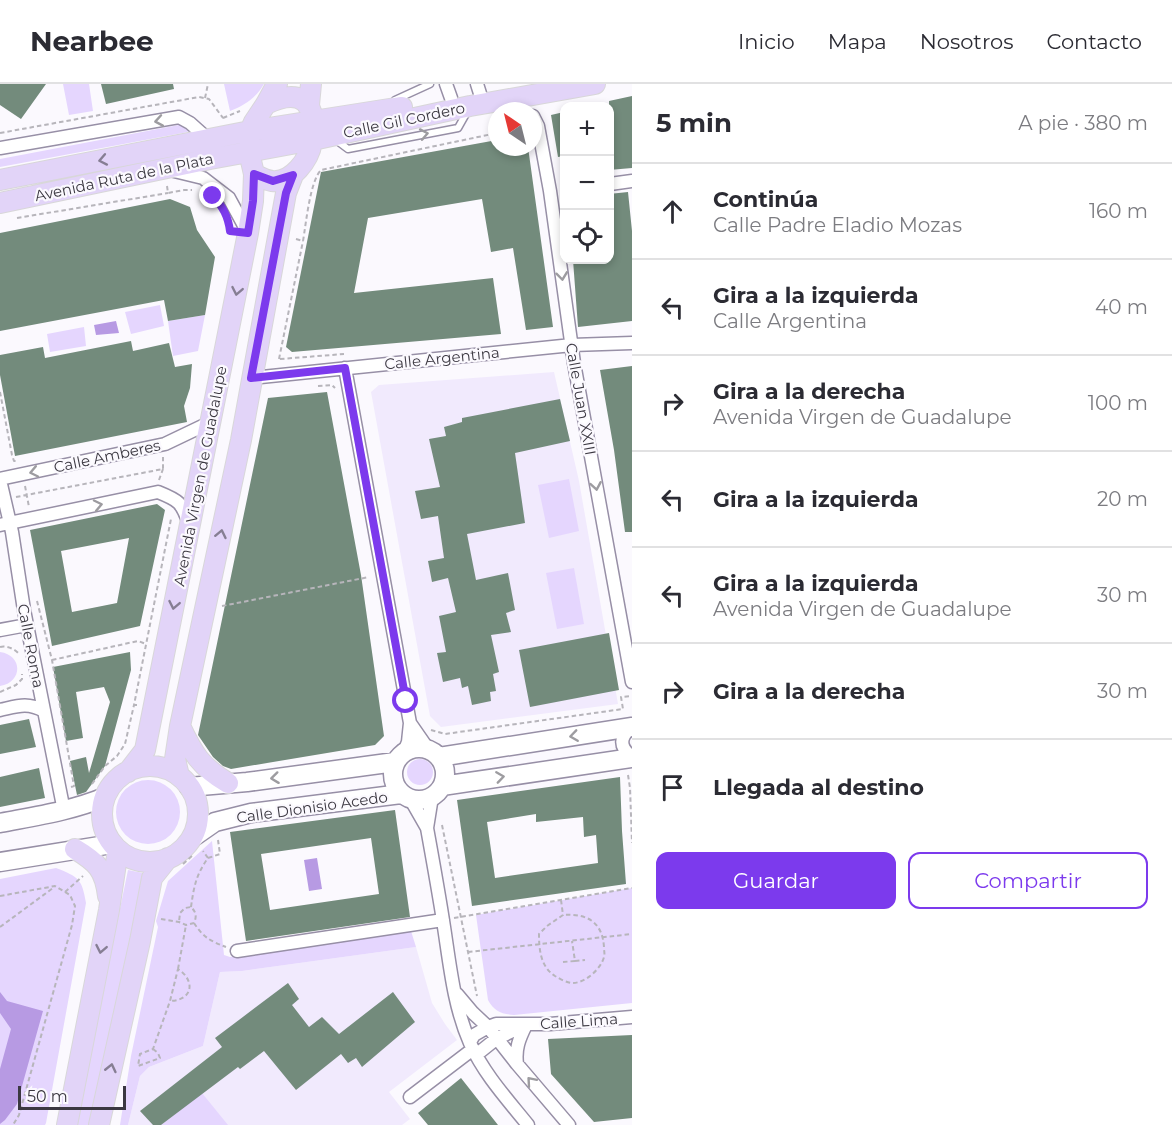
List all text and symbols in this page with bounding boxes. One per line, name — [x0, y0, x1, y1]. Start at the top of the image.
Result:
text: Nearbee — [30, 24, 154, 58]
text: Inicio — [738, 29, 795, 54]
text: Mapa — [828, 29, 887, 54]
text: Nosotros — [920, 29, 1013, 54]
text: Contacto — [1046, 29, 1142, 54]
street label: Calle Gil Cordero — [341, 98, 467, 142]
north arrow — [488, 102, 542, 156]
map controls — [560, 102, 614, 264]
button: + — [560, 102, 614, 156]
text: 5 min — [656, 107, 732, 139]
text: A pie · 380 m — [1018, 111, 1148, 135]
one-way arrow — [154, 114, 164, 127]
one-way arrow — [419, 128, 429, 141]
street label: Avenida Ruta de la Plata — [33, 149, 215, 205]
one-way arrow — [98, 153, 108, 166]
button: − — [560, 156, 614, 210]
route end — [199, 182, 225, 208]
text: Continúa — [713, 186, 818, 213]
icon: ahead — [656, 195, 689, 228]
text: 160 m — [1089, 199, 1148, 223]
button: locate — [560, 210, 614, 264]
text: Calle Padre Eladio Mozas — [713, 213, 962, 237]
one-way arrow — [555, 271, 567, 281]
text: Gira a la izquierda — [713, 282, 919, 309]
one-way arrow — [231, 285, 244, 295]
icon: left — [656, 291, 689, 324]
text: 40 m — [1095, 295, 1148, 319]
text: Calle Argentina — [713, 309, 867, 333]
street label: Calle Juan XXIII — [562, 341, 600, 457]
street label: Calle Argentina — [384, 343, 500, 373]
street label: Avenida Virgen de Guadalupe — [169, 364, 231, 588]
text: Gira a la derecha — [713, 378, 905, 405]
icon: right — [656, 387, 689, 420]
text: 100 m — [1088, 391, 1148, 415]
text: Avenida Virgen de Guadalupe — [713, 405, 1012, 429]
street label: Calle Amberes — [52, 435, 162, 477]
one-way arrow — [30, 465, 40, 478]
one-way arrow — [589, 480, 602, 490]
icon: left — [656, 483, 689, 516]
text: Gira a la izquierda — [713, 486, 919, 513]
text: 20 m — [1097, 487, 1148, 511]
one-way arrow — [93, 499, 103, 512]
one-way arrow — [214, 529, 227, 539]
text: Gira a la izquierda — [713, 570, 919, 597]
icon: left — [656, 579, 689, 612]
text: 30 m — [1097, 583, 1148, 607]
text: Avenida Virgen de Guadalupe — [713, 597, 1012, 621]
one-way arrow — [168, 600, 181, 610]
street label: Calle Roma — [14, 602, 48, 690]
icon: right — [656, 675, 689, 708]
text: Gira a la derecha — [713, 678, 905, 705]
text: 30 m — [1097, 679, 1148, 703]
route start — [392, 687, 418, 713]
one-way arrow — [570, 729, 579, 741]
one-way arrow — [495, 771, 505, 783]
icon: arrive — [656, 771, 689, 804]
one-way arrow — [270, 772, 279, 784]
text: Llegada al destino — [713, 774, 924, 801]
street label: Calle Dionisio Acedo — [235, 787, 389, 827]
button: Guardar — [656, 852, 896, 909]
button: Compartir — [908, 852, 1148, 909]
one-way arrow — [95, 944, 108, 954]
street label: Calle Lima — [539, 1009, 619, 1033]
one-way arrow — [104, 1063, 117, 1073]
one-way arrow — [527, 1077, 538, 1088]
scale bar — [18, 1083, 126, 1110]
text: 50 m — [27, 1087, 68, 1106]

